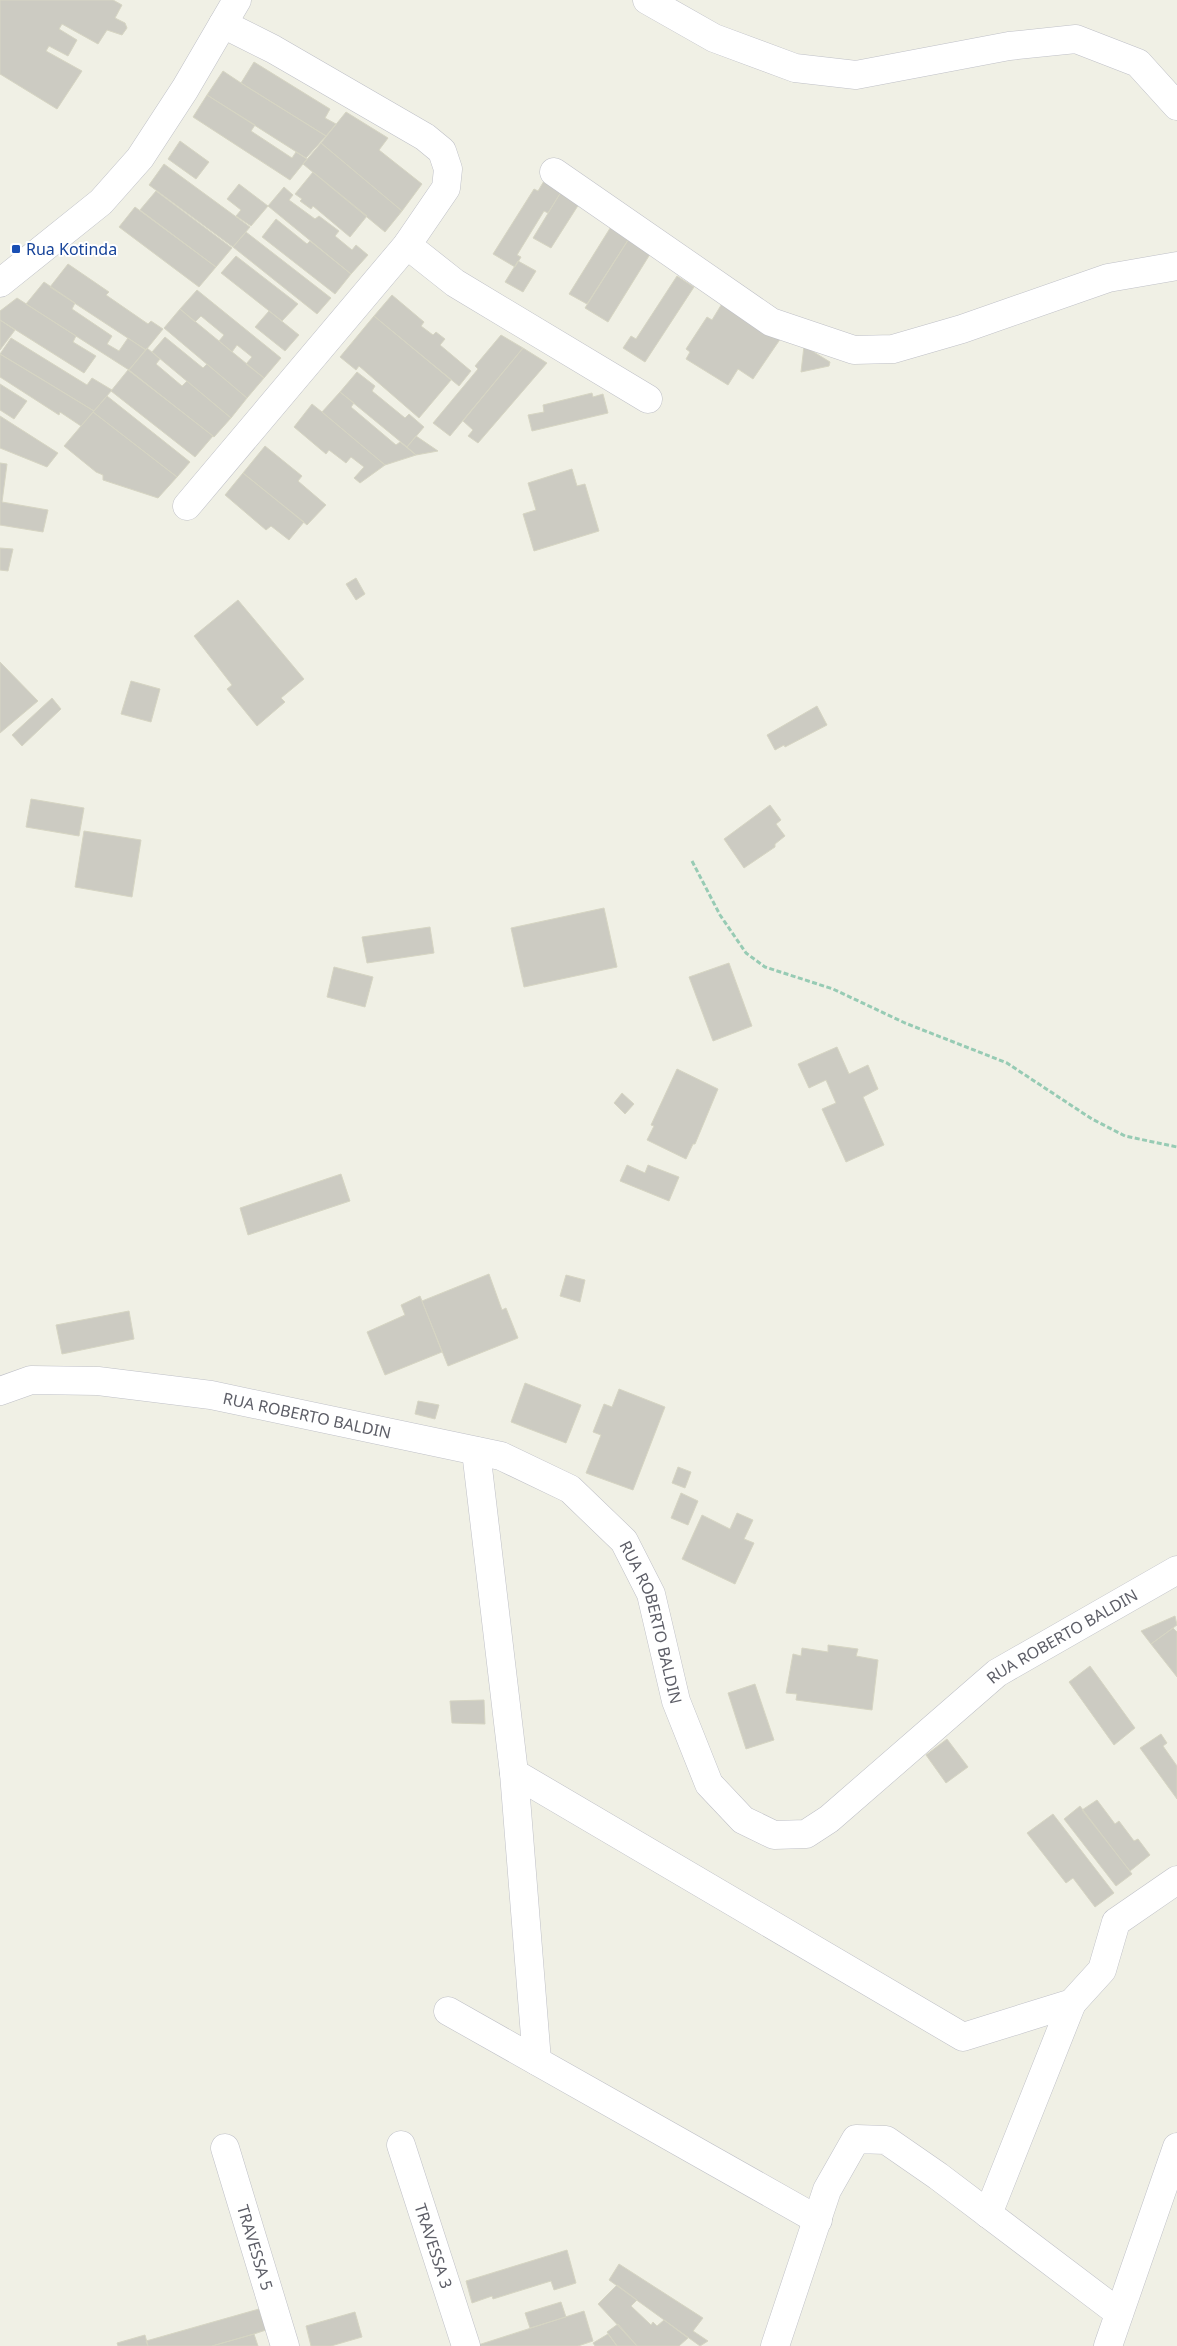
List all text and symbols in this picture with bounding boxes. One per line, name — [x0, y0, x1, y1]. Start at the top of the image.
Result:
place label: Rua Kotinda — [26, 238, 117, 260]
marker: Rua Kotinda — [10, 243, 22, 255]
street label: RUA ROBERTO BALDIN — [221, 1387, 393, 1444]
street label: RUA ROBERTO BALDIN — [615, 1537, 687, 1706]
street label: RUA ROBERTO BALDIN — [982, 1584, 1142, 1688]
street label: TRAVESSA 3 — [410, 2201, 458, 2291]
street label: TRAVESSA 5 — [232, 2202, 278, 2293]

